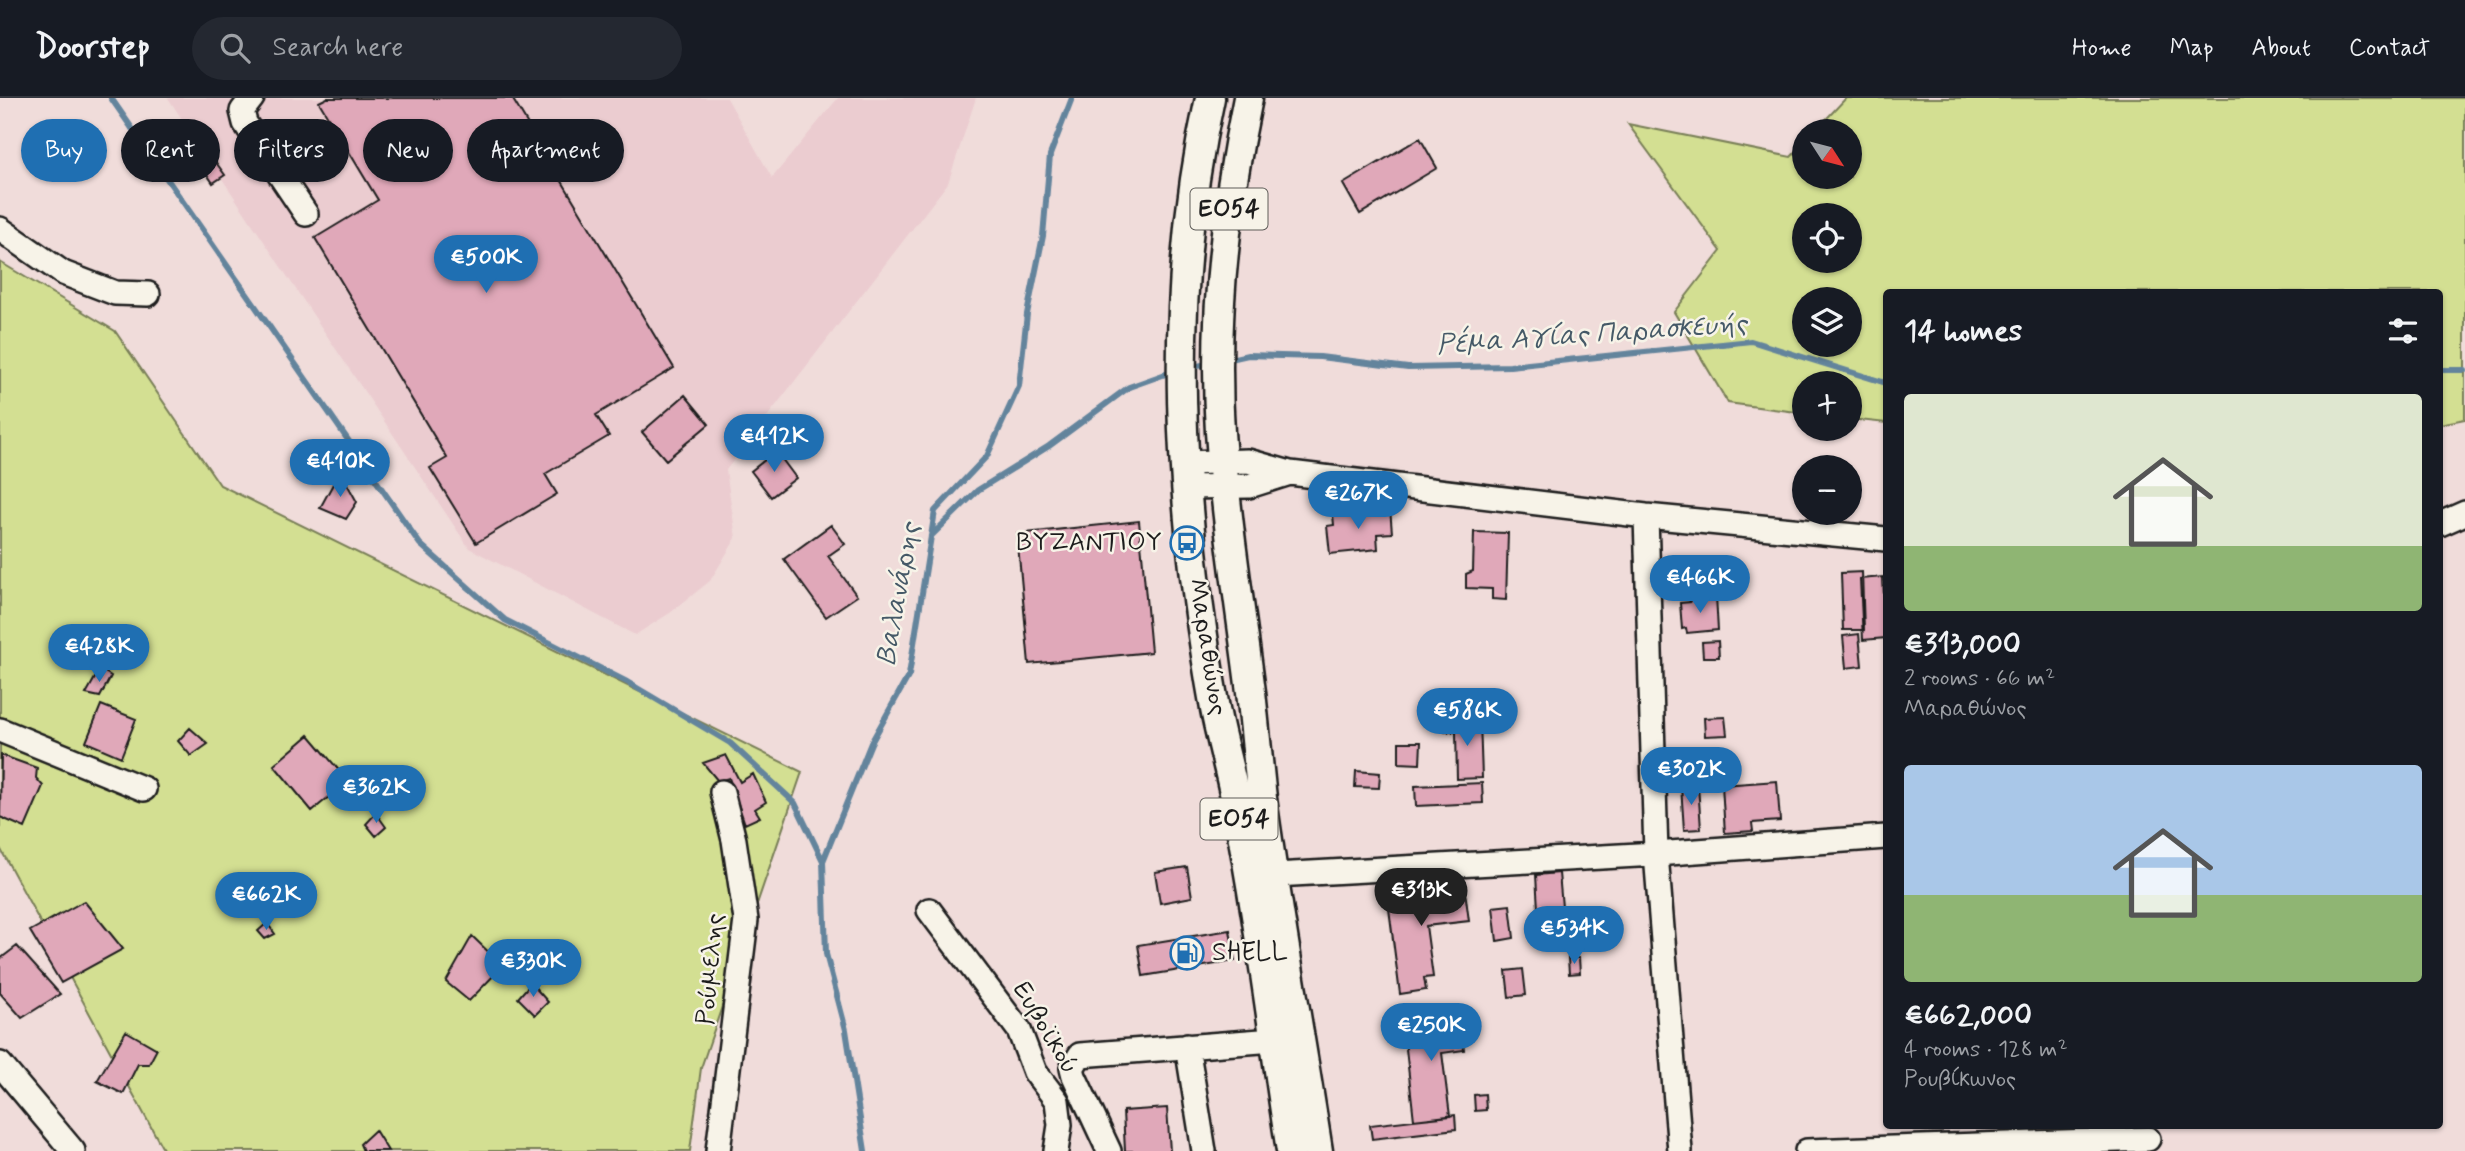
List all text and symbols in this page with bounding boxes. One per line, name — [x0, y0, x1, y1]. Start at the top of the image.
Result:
search box — [192, 17, 682, 80]
text: Doorstep — [35, 26, 150, 70]
icon: search — [216, 29, 254, 67]
text: Search here — [272, 31, 403, 65]
text: Home — [2072, 33, 2132, 64]
text: Map — [2170, 33, 2214, 64]
text: About — [2252, 33, 2311, 64]
text: Contact — [2349, 33, 2430, 64]
chip: Buy — [21, 119, 107, 182]
chip: Rent — [121, 119, 220, 182]
chip: Filters — [234, 119, 349, 182]
chip: New — [363, 119, 453, 182]
chip: Apartment — [467, 119, 624, 182]
north arrow — [1792, 119, 1862, 189]
map controls — [1792, 119, 1862, 525]
road number: ΕΟ54 — [1190, 188, 1268, 230]
button: locate — [1792, 203, 1862, 273]
pin: €500K — [437, 236, 535, 295]
text: €500K — [450, 243, 522, 273]
button: layers — [1792, 287, 1862, 357]
water label: Ρέμα Αγίας Παρασκευής — [1436, 306, 1750, 364]
text: 14 homes — [1904, 312, 2022, 351]
icon: filters — [2384, 312, 2422, 350]
button: + — [1792, 371, 1862, 441]
pin: €412K — [725, 414, 823, 474]
text: €412K — [740, 422, 808, 452]
icon: home — [2100, 439, 2226, 565]
pin: €410K — [291, 440, 389, 499]
text: €410K — [306, 447, 374, 477]
button: − — [1792, 455, 1862, 525]
pin: €267K — [1309, 472, 1407, 531]
text: €267K — [1324, 479, 1392, 509]
water label: Βαλανάρης — [868, 518, 930, 668]
bus stop icon: ΒΥΖΑΝΤΙΟΥ — [1168, 524, 1206, 562]
place label: ΒΥΖΑΝΤΙΟΥ — [1016, 526, 1162, 560]
pin: €466K — [1651, 556, 1749, 615]
text: €466K — [1666, 563, 1734, 593]
street label: Μαραθώνος — [1179, 576, 1235, 718]
pin: €428K — [50, 624, 148, 684]
text: €313,000 — [1904, 625, 2021, 664]
text: €428K — [64, 632, 134, 662]
text: 2 rooms · 66 m² — [1904, 664, 2055, 694]
pin: €586K — [1418, 688, 1516, 748]
text: Μαραθώνος — [1904, 694, 2026, 724]
text: €586K — [1433, 696, 1501, 726]
pin: €302K — [1642, 748, 1740, 807]
text: €302K — [1657, 755, 1725, 785]
pin: €362K — [327, 766, 425, 825]
text: €362K — [342, 773, 410, 803]
road number: ΕΟ54 — [1200, 798, 1278, 840]
icon: home — [2100, 810, 2226, 936]
pin: €313K — [1372, 868, 1470, 928]
pin: €662K — [217, 872, 315, 932]
text: €313K — [1391, 876, 1452, 906]
text: €662K — [231, 880, 301, 910]
pin: €534K — [1525, 906, 1623, 966]
street label: Ρούμελης — [689, 912, 733, 1026]
text: €534K — [1540, 914, 1608, 944]
fuel station icon: SHELL — [1168, 934, 1206, 972]
place label: SHELL — [1212, 936, 1288, 970]
pin: €330K — [484, 940, 582, 999]
text: €330K — [500, 947, 566, 977]
street label: Ευβοϊκού — [1004, 975, 1086, 1081]
text: €662,000 — [1904, 996, 2032, 1035]
pin: €250K — [1382, 1004, 1480, 1063]
text: €250K — [1397, 1011, 1465, 1041]
text: 4 rooms · 128 m² — [1904, 1035, 2068, 1065]
text: Ρουβίκωνος — [1904, 1065, 2016, 1095]

